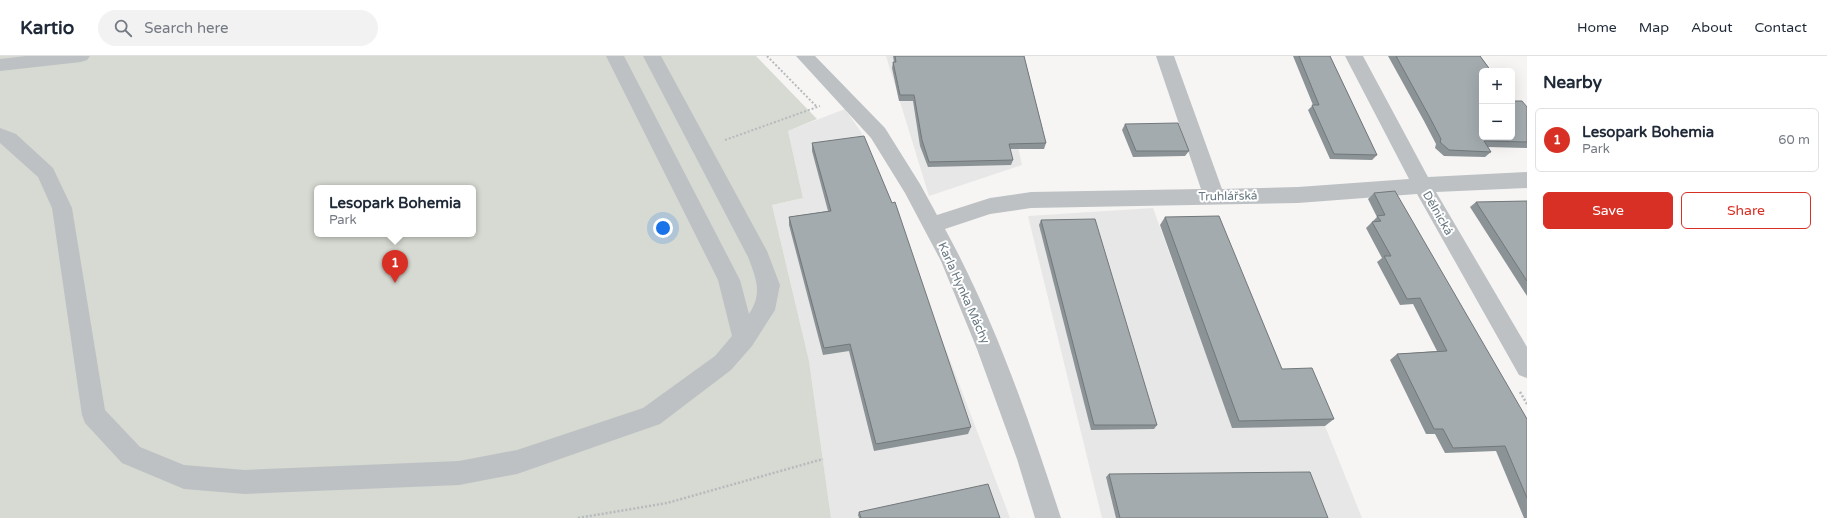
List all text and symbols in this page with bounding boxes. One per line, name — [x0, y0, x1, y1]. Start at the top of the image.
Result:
search box — [98, 10, 378, 46]
text: Kartio — [20, 17, 74, 39]
icon: search — [112, 17, 134, 39]
text: Search here — [144, 19, 229, 37]
text: Home — [1577, 19, 1617, 36]
text: Map — [1639, 19, 1669, 36]
text: About — [1691, 19, 1733, 36]
text: Contact — [1755, 19, 1807, 36]
map controls — [1479, 68, 1515, 140]
button: + — [1479, 68, 1515, 104]
text: Nearby — [1543, 72, 1602, 93]
button: − — [1479, 104, 1515, 140]
text: Lesopark Bohemia — [1582, 123, 1714, 141]
text: 1 — [1553, 132, 1561, 148]
text: 60 m — [1778, 132, 1810, 148]
text: Park — [1582, 141, 1610, 157]
popup — [314, 185, 476, 237]
street label: Truhlářská — [1198, 188, 1258, 204]
street label: Dělnická — [1420, 189, 1456, 237]
button: Save — [1543, 192, 1673, 229]
button: Share — [1681, 192, 1811, 229]
text: Lesopark Bohemia — [329, 194, 461, 212]
text: Park — [329, 212, 357, 228]
your location — [653, 218, 673, 238]
street label: Karla Hynka Máchy — [935, 240, 993, 346]
pin: 1 — [382, 250, 408, 283]

